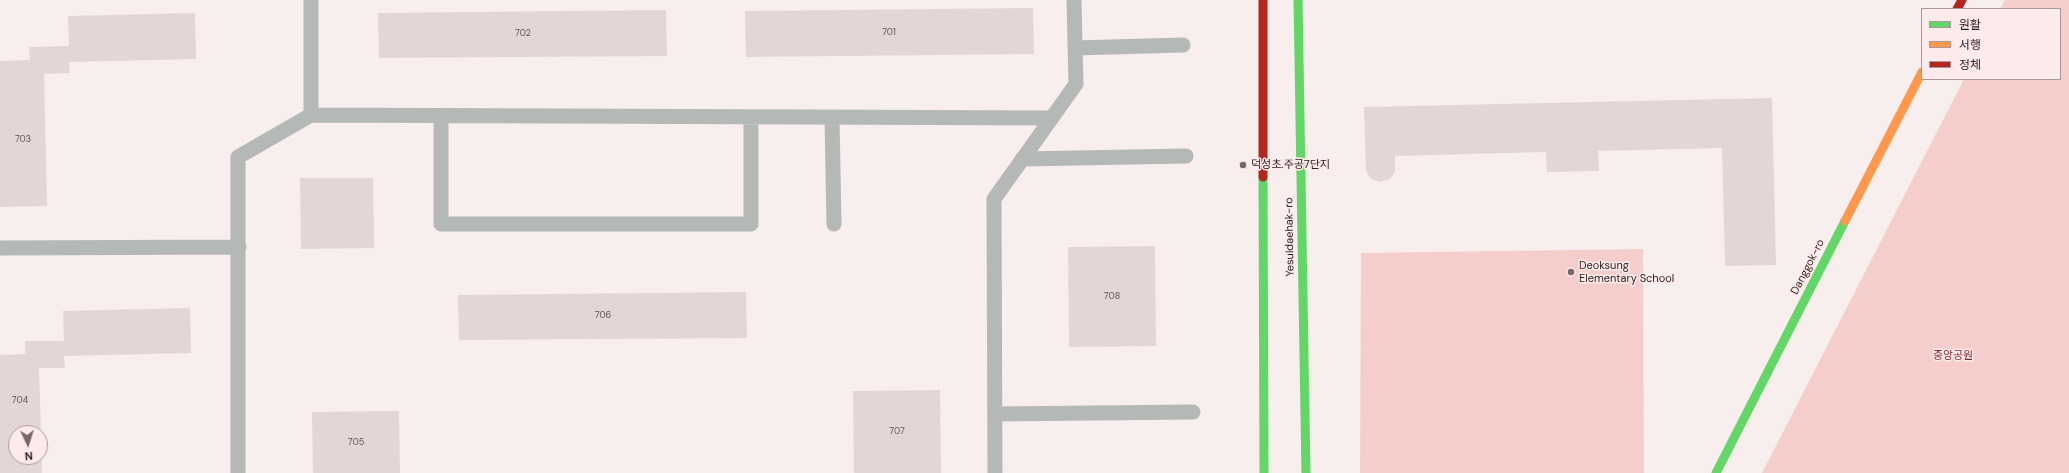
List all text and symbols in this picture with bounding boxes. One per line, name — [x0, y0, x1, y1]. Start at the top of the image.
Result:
legend — [1921, 8, 2061, 80]
text: 원활 — [1959, 17, 1981, 33]
house number: 701 — [882, 28, 896, 38]
house number: 702 — [515, 29, 531, 39]
text: 서행 — [1959, 37, 1981, 53]
text: 정체 — [1959, 57, 1981, 73]
house number: 703 — [15, 135, 31, 145]
place label: 덕성초.주공7단지 — [1251, 158, 1330, 172]
marker: 덕성초.주공7단지 — [1238, 160, 1248, 170]
street label: Yesuldaehak-ro — [1283, 197, 1297, 277]
street label: Danggok-ro — [1788, 237, 1828, 297]
place label: Deoksung Elementary School — [1579, 259, 1674, 285]
marker: Deoksung Elementary School — [1566, 267, 1576, 277]
house number: 708 — [1104, 292, 1120, 302]
house number: 706 — [595, 311, 611, 321]
park label: 중앙공원 — [1933, 349, 1973, 363]
house number: 704 — [12, 396, 28, 406]
north arrow — [8, 425, 48, 465]
house number: 707 — [889, 427, 905, 437]
house number: 705 — [348, 438, 364, 448]
text: N — [24, 449, 33, 463]

